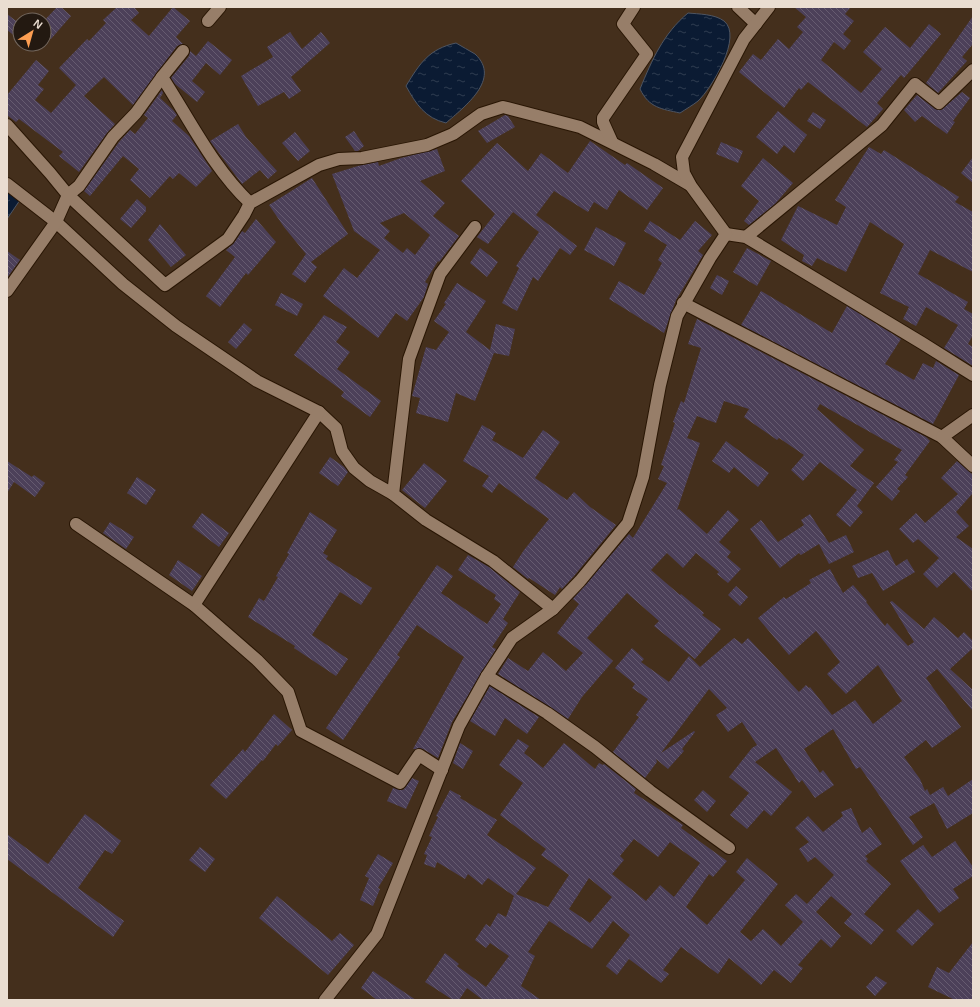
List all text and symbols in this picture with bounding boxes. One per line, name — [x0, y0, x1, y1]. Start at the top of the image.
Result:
north arrow — [12, 12, 52, 52]
text: N — [31, 17, 45, 31]

